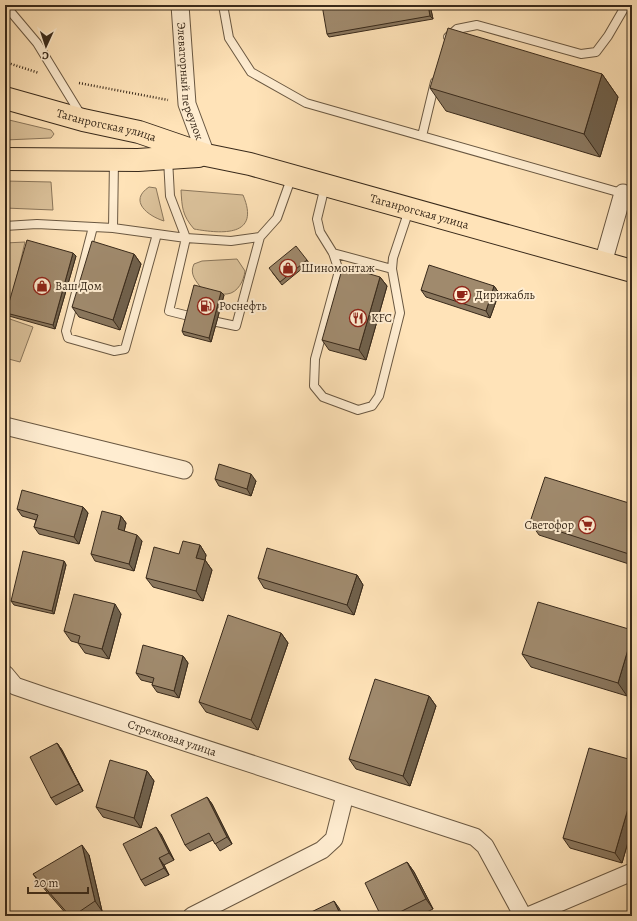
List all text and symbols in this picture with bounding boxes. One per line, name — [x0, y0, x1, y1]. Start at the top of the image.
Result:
street label: Элеваторный переулок — [173, 21, 208, 142]
north arrow — [26, 26, 66, 66]
text: С — [42, 48, 49, 63]
street label: Таганрогская улица — [55, 105, 159, 145]
street label: Таганрогская улица — [368, 190, 471, 233]
shop icon: Шиномонтаж — [278, 258, 298, 278]
place label: Шиномонтаж — [301, 260, 375, 276]
shop icon: Ваш Дом — [32, 276, 52, 296]
place label: Ваш Дом — [55, 278, 102, 294]
cafe icon: Дирижабль — [452, 285, 472, 305]
place label: Дирижабль — [475, 287, 536, 303]
fuel station icon: Роснефть — [196, 296, 216, 316]
place label: Роснефть — [219, 298, 267, 314]
restaurant icon: KFC — [348, 308, 368, 328]
place label: KFC — [371, 310, 392, 326]
supermarket icon: Светофор — [577, 515, 597, 535]
place label: Светофор — [524, 517, 574, 533]
street label: Стрелковая улица — [125, 716, 219, 760]
scale bar — [28, 869, 88, 895]
text: 20 m — [34, 875, 58, 891]

